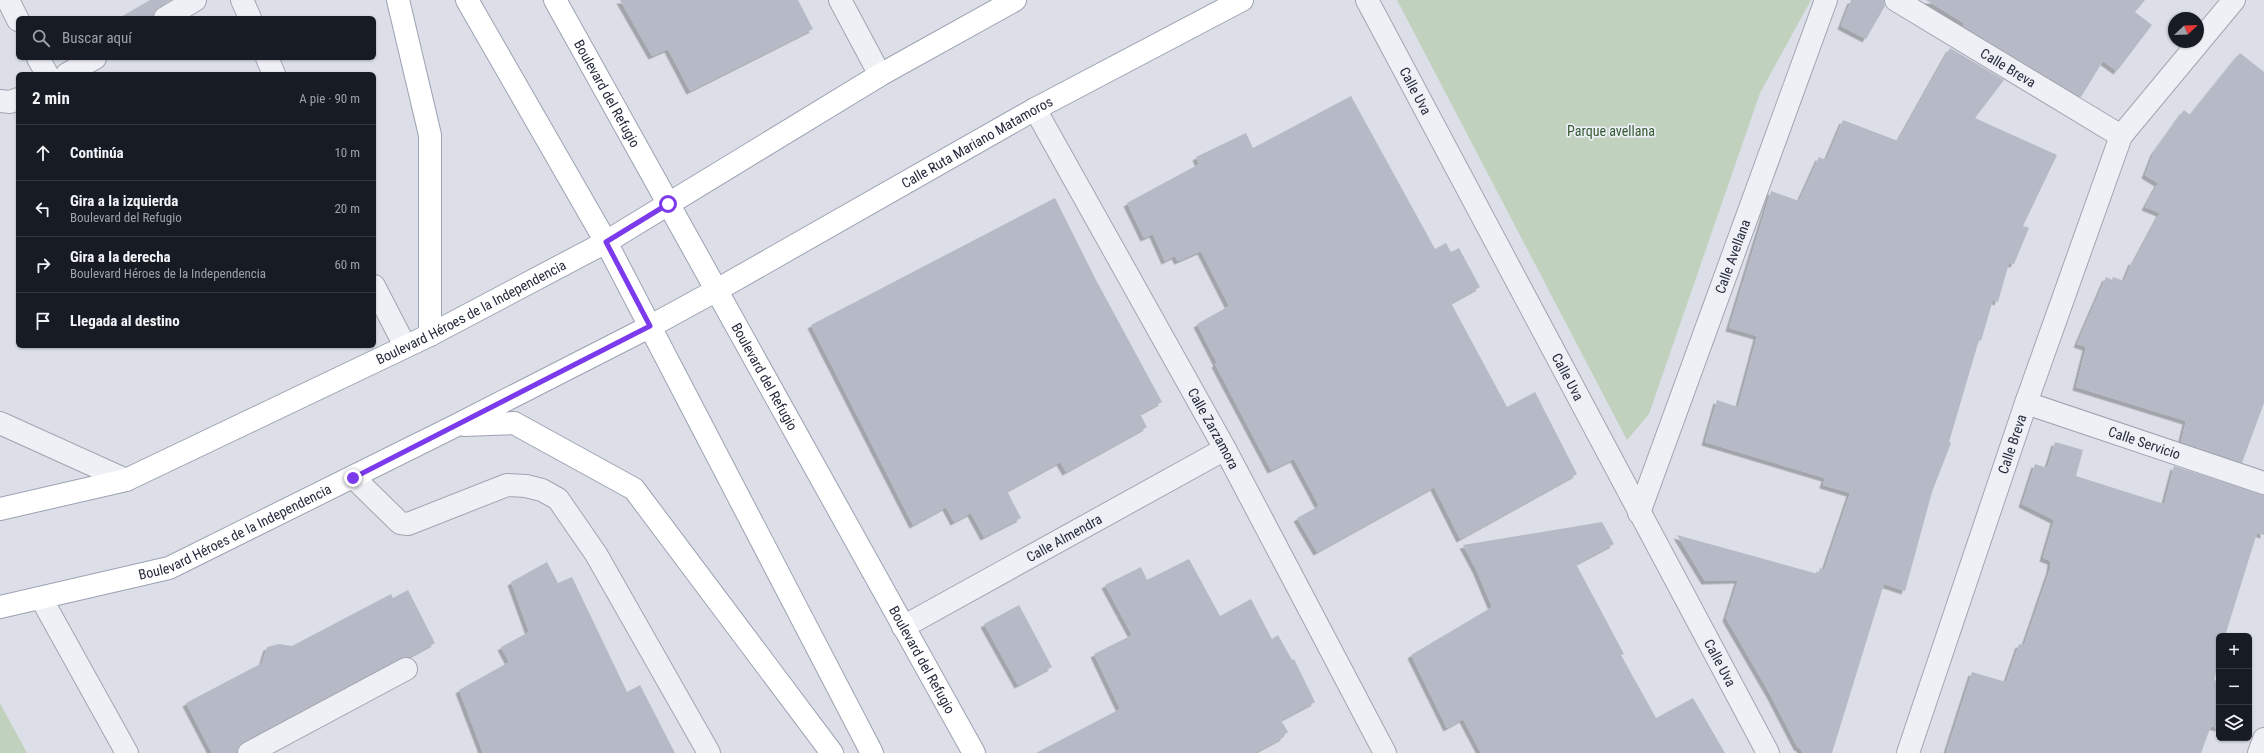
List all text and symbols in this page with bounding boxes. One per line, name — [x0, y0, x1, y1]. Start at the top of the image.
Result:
north arrow — [2168, 12, 2204, 48]
search box — [16, 16, 376, 60]
icon: search — [30, 27, 52, 49]
text: Buscar aquí — [62, 29, 132, 47]
street label: Boulevard del Refugio — [571, 37, 643, 150]
street label: Calle Breva — [1978, 45, 2039, 91]
street label: Calle Uva — [1396, 64, 1435, 117]
text: 2 min — [32, 88, 70, 108]
text: A pie · 90 m — [299, 91, 360, 106]
street label: Calle Ruta Mariano Matamoros — [899, 93, 1055, 191]
park label: Parque avellana — [1567, 123, 1655, 139]
icon: ahead — [32, 142, 54, 164]
text: Continúa — [70, 144, 124, 162]
text: 10 m — [334, 145, 360, 160]
text: Gira a la izquierda — [70, 192, 178, 210]
route start — [659, 195, 677, 213]
icon: left — [32, 198, 54, 220]
text: 20 m — [334, 201, 360, 216]
text: Boulevard del Refugio — [70, 210, 182, 225]
street label: Calle Avellana — [1712, 217, 1753, 296]
text: Gira a la derecha — [70, 248, 171, 266]
icon: right — [32, 254, 54, 276]
text: 60 m — [334, 257, 360, 272]
street label: Boulevard Héroes de la Independencia — [374, 257, 569, 368]
text: Boulevard Héroes de la Independencia — [70, 266, 266, 281]
icon: arrive — [32, 310, 54, 332]
text: Llegada al destino — [70, 312, 180, 330]
street label: Boulevard del Refugio — [728, 320, 801, 433]
street label: Calle Uva — [1549, 350, 1587, 403]
street label: Calle Zarzamora — [1185, 385, 1242, 472]
street label: Calle Breva — [1995, 412, 2030, 476]
street label: Calle Servicio — [2106, 423, 2183, 462]
route end — [344, 469, 362, 487]
street label: Boulevard Héroes de la Independencia — [137, 481, 334, 583]
street label: Calle Almendra — [1024, 511, 1105, 565]
street label: Boulevard del Refugio — [886, 603, 958, 716]
map controls — [2216, 633, 2252, 741]
button: + — [2216, 633, 2252, 669]
street label: Calle Uva — [1701, 636, 1739, 689]
button: − — [2216, 669, 2252, 705]
button: layers — [2216, 705, 2252, 741]

